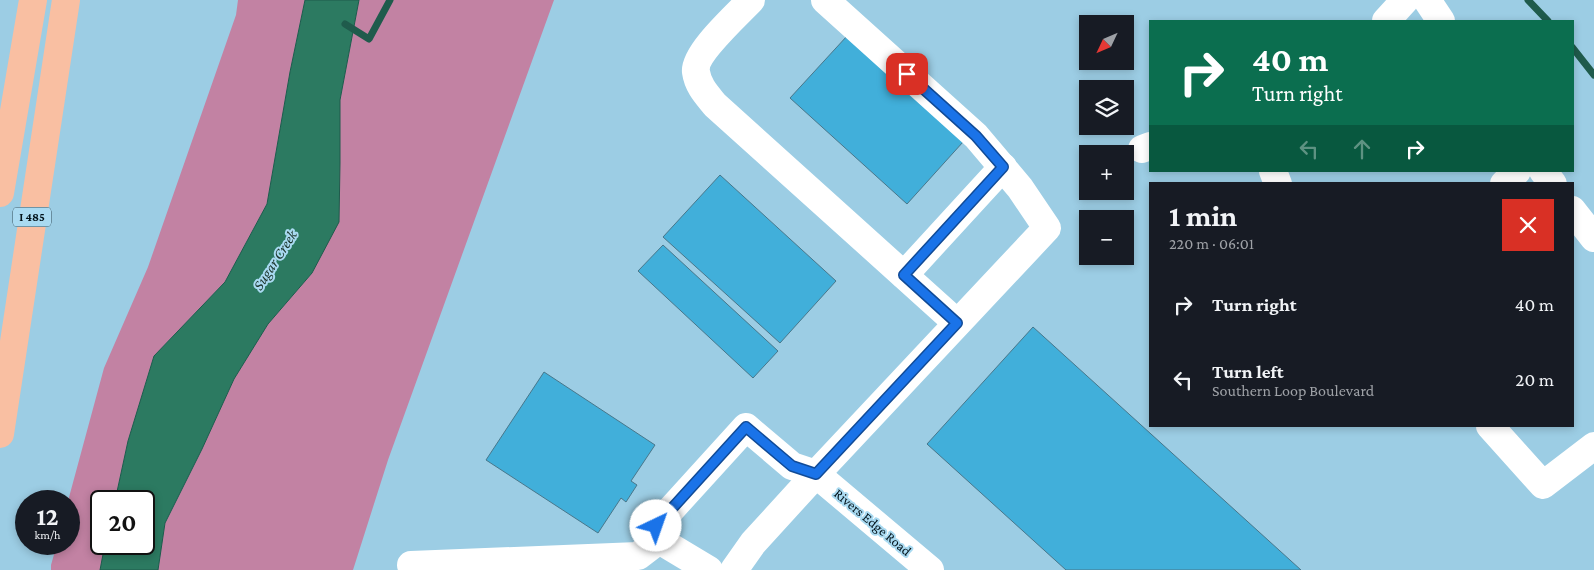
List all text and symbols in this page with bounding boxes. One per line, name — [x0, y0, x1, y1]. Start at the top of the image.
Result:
north arrow — [1079, 15, 1134, 70]
map controls — [1079, 15, 1134, 265]
icon: right — [1169, 40, 1234, 105]
text: 40 m — [1252, 40, 1329, 79]
pin — [886, 53, 928, 95]
icon: arrive — [893, 60, 921, 88]
button: layers — [1079, 80, 1134, 135]
text: Turn right — [1252, 81, 1343, 106]
icon: left — [1295, 135, 1323, 163]
icon: ahead — [1348, 135, 1376, 163]
icon: right — [1401, 135, 1429, 163]
button: + — [1079, 145, 1134, 200]
text: 1 min — [1169, 199, 1237, 232]
button: close — [1502, 199, 1554, 251]
road number: I 485 — [13, 208, 51, 226]
button: − — [1079, 210, 1134, 265]
water label: Sugar Creek — [250, 226, 302, 293]
text: 220 m · 06:01 — [1169, 235, 1254, 252]
icon: right — [1169, 291, 1197, 319]
text: Turn right — [1212, 294, 1297, 315]
text: 40 m — [1515, 294, 1554, 315]
text: Turn left — [1212, 361, 1284, 382]
icon: left — [1169, 366, 1197, 394]
text: 20 m — [1515, 369, 1554, 390]
text: Southern Loop Boulevard — [1212, 382, 1374, 399]
street label: Rivers Edge Road — [831, 485, 915, 559]
speed limit sign: 20 — [90, 490, 155, 555]
position arrow — [629, 499, 681, 551]
text: 12 — [36, 503, 59, 530]
text: km/h — [35, 528, 60, 542]

